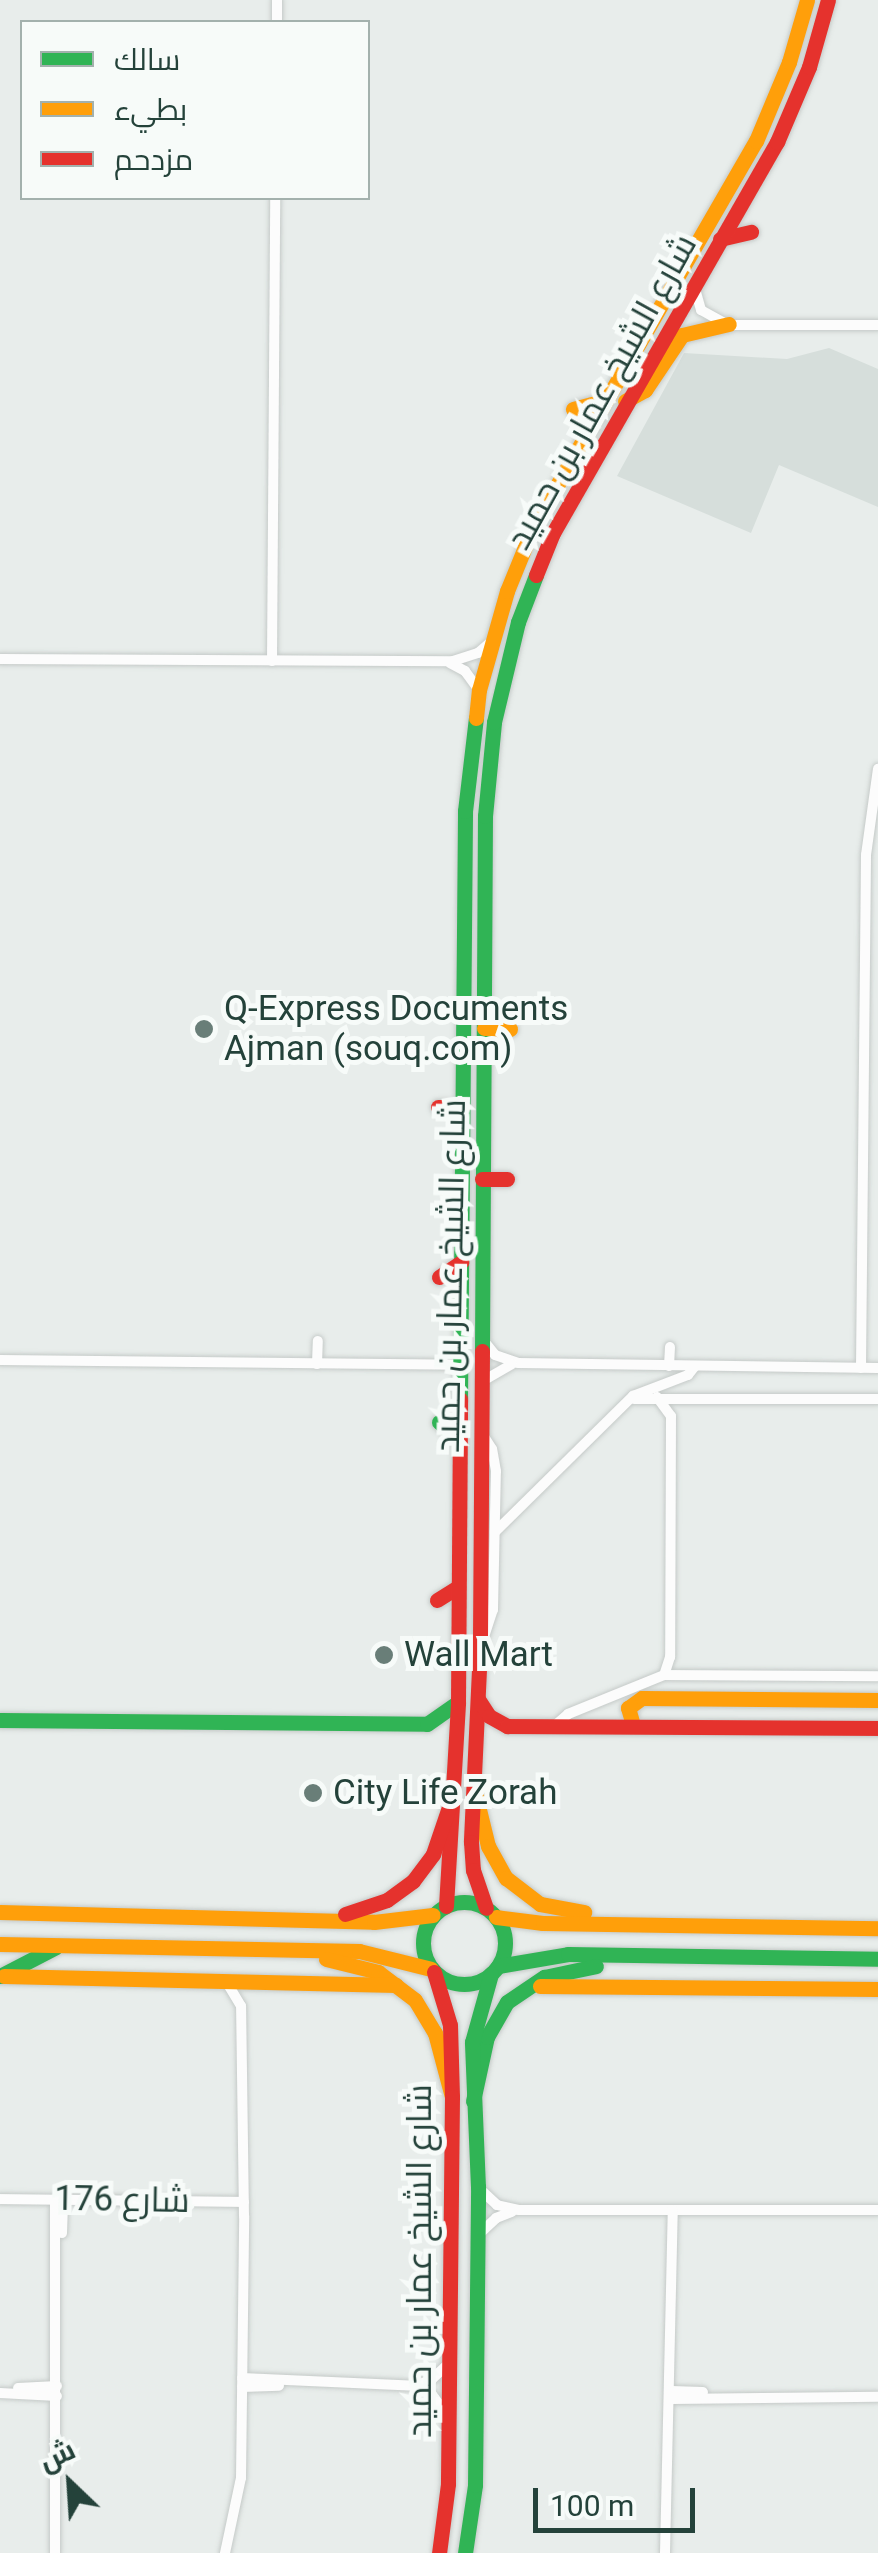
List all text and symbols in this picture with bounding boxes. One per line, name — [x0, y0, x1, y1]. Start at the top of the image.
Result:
legend — [20, 20, 370, 200]
text: سالك — [114, 42, 180, 77]
text: بطيء — [114, 92, 187, 127]
text: مزدحم — [114, 142, 193, 177]
street label: شارع الشيخ عمار بن حميد — [498, 227, 706, 557]
place label: Q-Express Documents Ajman (souq.com) — [224, 988, 568, 1070]
marker: Q-Express Documents Ajman (souq.com) — [193, 1018, 215, 1040]
street label: شارع الشيخ عمار بن حميد — [427, 1099, 475, 1453]
place label: Wall Mart — [404, 1634, 553, 1676]
marker: Wall Mart — [373, 1644, 395, 1666]
place label: City Life Zorah — [333, 1772, 557, 1814]
marker: City Life Zorah — [302, 1782, 324, 1804]
street label: شارع الشيخ عمار بن حميد — [399, 2084, 441, 2438]
street label: شارع 176 — [54, 2178, 190, 2222]
north arrow — [20, 2433, 120, 2533]
text: ش — [34, 2433, 80, 2478]
scale bar — [538, 2468, 700, 2530]
text: 100 m — [550, 2488, 634, 2523]

